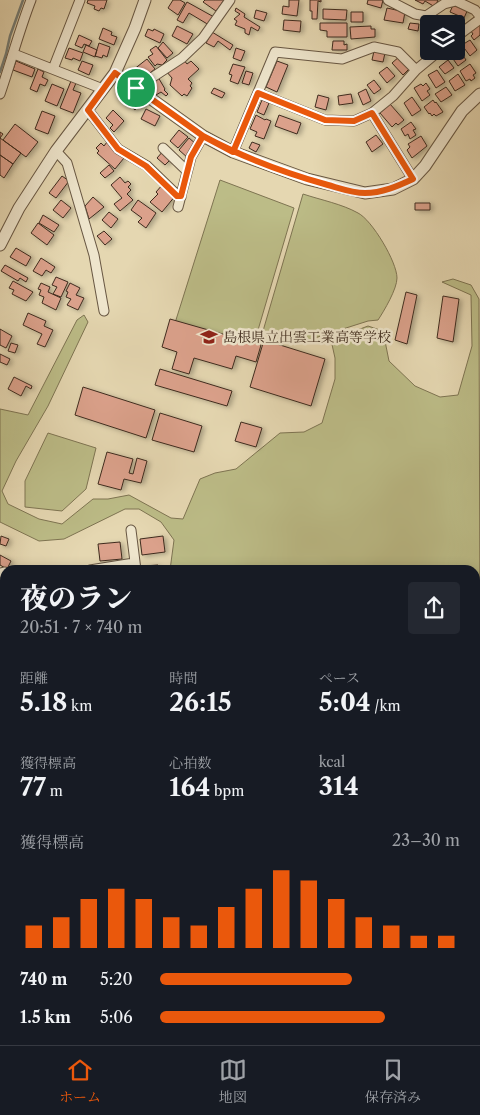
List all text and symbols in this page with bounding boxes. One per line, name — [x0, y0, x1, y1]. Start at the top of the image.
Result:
map controls — [420, 15, 465, 60]
button: layers — [420, 15, 465, 60]
pin — [115, 67, 157, 109]
icon: arrive — [122, 74, 150, 102]
school or university icon: 島根県立出雲工業高等学校 — [199, 327, 219, 347]
place label: 島根県立出雲工業高等学校 — [223, 328, 391, 346]
text: 夜のラン — [20, 581, 132, 615]
button: share — [408, 582, 460, 634]
text: 20:51 · 7 × 740 m — [20, 617, 142, 637]
text: 距離 — [20, 669, 48, 687]
text: 時間 — [169, 669, 197, 687]
text: ペース — [319, 669, 360, 687]
text: 5.18 — [20, 687, 67, 718]
text: 26:15 — [169, 687, 232, 718]
text: 5:04 — [319, 687, 371, 718]
text: km — [67, 697, 92, 715]
text: /km — [371, 697, 401, 715]
text: kcal — [319, 753, 345, 771]
text: 獲得標高 — [20, 754, 76, 772]
text: 心拍数 — [169, 754, 211, 772]
text: 314 — [319, 771, 359, 802]
text: 77 — [20, 772, 46, 803]
text: 164 — [169, 772, 210, 803]
text: m — [46, 782, 63, 800]
text: bpm — [210, 782, 244, 800]
text: 23–30 m — [392, 830, 460, 850]
text: 獲得標高 — [20, 832, 84, 852]
text: 740 m — [20, 969, 67, 989]
text: 5:20 — [100, 969, 133, 989]
text: 1.5 km — [20, 1007, 71, 1027]
text: 5:06 — [100, 1007, 133, 1027]
tab: ホーム — [59, 1056, 101, 1106]
tab: 地図 — [219, 1056, 247, 1106]
tab: 保存済み — [365, 1056, 421, 1106]

